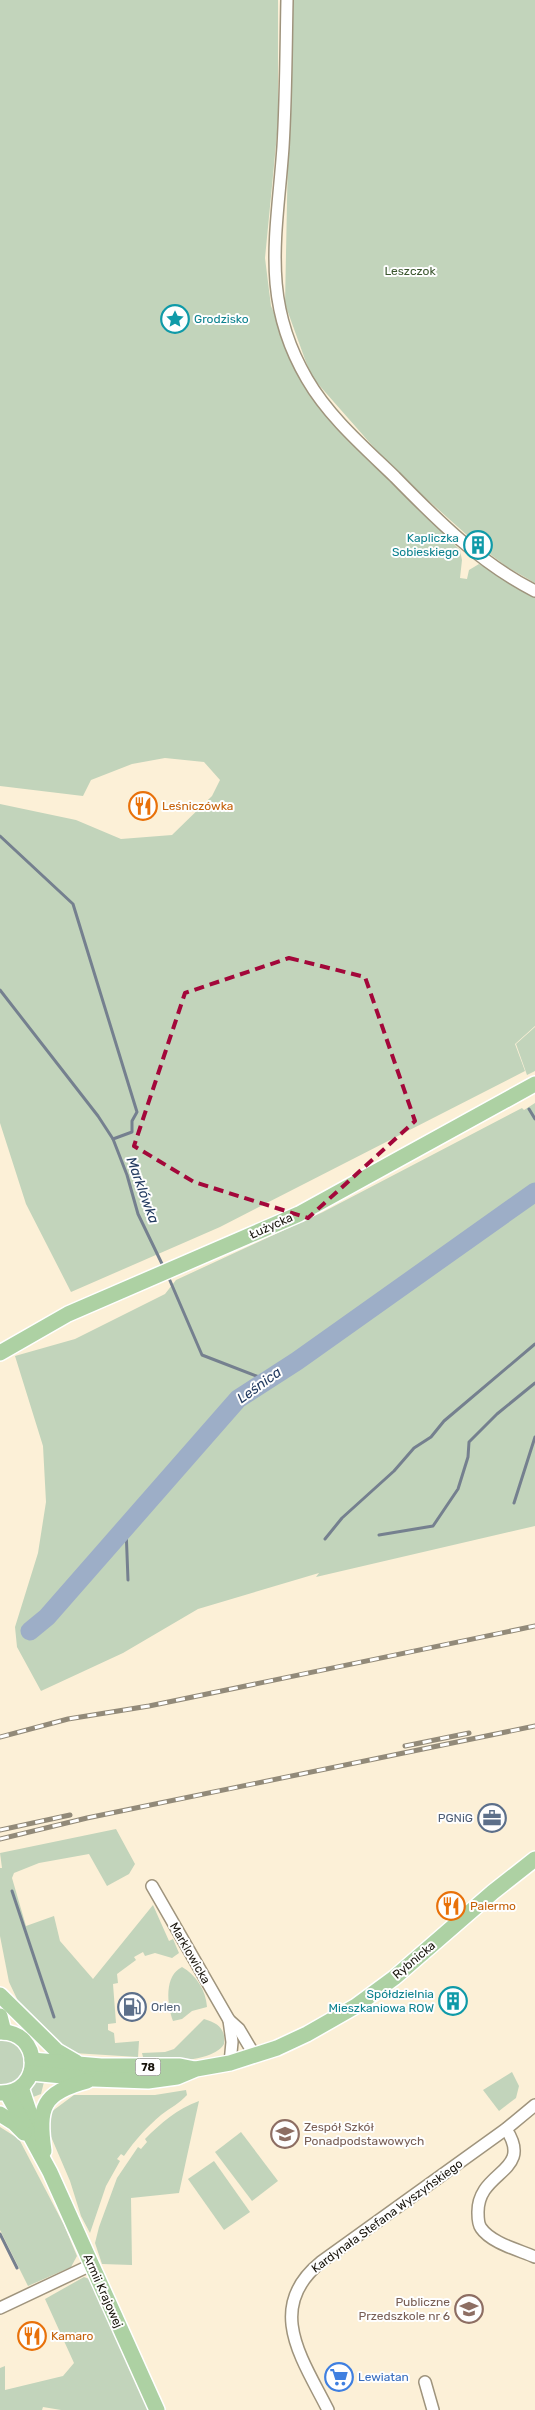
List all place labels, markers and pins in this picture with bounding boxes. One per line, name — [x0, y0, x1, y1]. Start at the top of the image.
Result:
place icon: Grodzisko — [160, 304, 190, 334]
place label: Grodzisko — [194, 312, 249, 326]
building icon: Kapliczka Sobieskiego — [463, 530, 493, 560]
place label: Kapliczka Sobieskiego — [392, 531, 459, 559]
restaurant icon: Leśniczówka — [128, 791, 158, 821]
place label: Leśniczówka — [162, 799, 233, 813]
office icon: PGNiG — [477, 1803, 507, 1833]
place label: PGNiG — [438, 1811, 473, 1825]
restaurant icon: Palermo — [436, 1891, 466, 1921]
place label: Palermo — [470, 1899, 516, 1913]
building icon: Spółdzielnia Mieszkaniowa ROW — [438, 1986, 468, 2016]
place label: Spółdzielnia Mieszkaniowa ROW — [329, 1987, 434, 2015]
fuel station icon: Orlen — [117, 1992, 147, 2022]
place label: Orlen — [151, 2000, 181, 2014]
school or university icon: Zespół Szkół Ponadpodstawowych — [270, 2119, 300, 2149]
place label: Zespół Szkół Ponadpodstawowych — [304, 2120, 424, 2148]
school or university icon: Publiczne Przedszkole nr 6 — [454, 2294, 484, 2324]
place label: Publiczne Przedszkole nr 6 — [359, 2295, 450, 2323]
restaurant icon: Kamaro — [17, 2321, 47, 2351]
place label: Kamaro — [51, 2329, 93, 2343]
supermarket icon: Lewiatan — [324, 2362, 354, 2392]
place label: Lewiatan — [358, 2370, 409, 2384]

